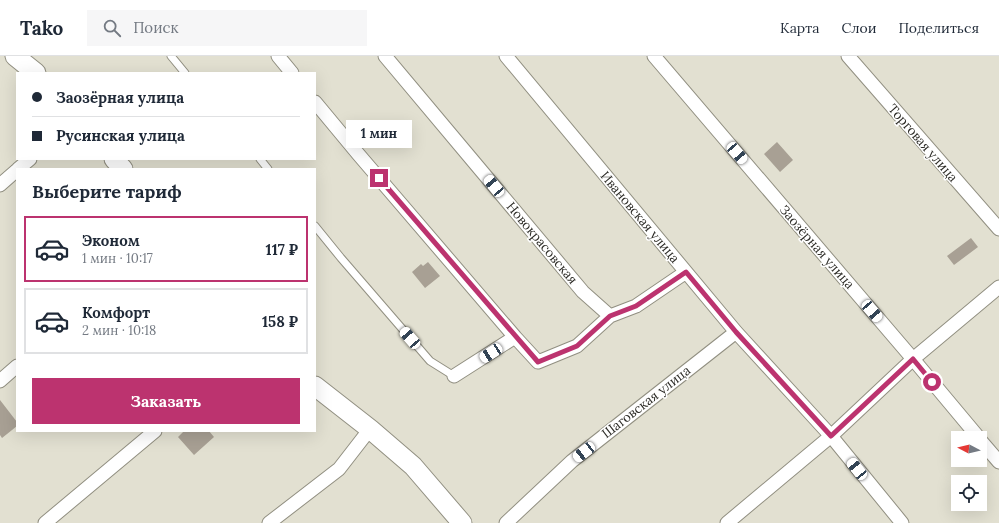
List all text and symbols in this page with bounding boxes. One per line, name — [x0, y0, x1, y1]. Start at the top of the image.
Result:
search box — [87, 10, 367, 46]
text: Tako — [20, 16, 63, 40]
icon: search — [101, 17, 123, 39]
text: Поиск — [133, 18, 179, 37]
text: Карта — [780, 19, 819, 37]
text: Слои — [841, 19, 876, 37]
text: Поделиться — [898, 19, 979, 37]
text: Заозёрная улица — [56, 88, 184, 107]
street label: Торговая улица — [885, 101, 962, 186]
callout: 1 мин — [346, 120, 412, 148]
text: 1 мин — [361, 125, 397, 142]
text: Русинская улица — [56, 126, 185, 145]
car — [725, 140, 749, 166]
street label: Ивановская улица — [597, 168, 684, 267]
route end — [370, 169, 388, 187]
car — [482, 173, 506, 199]
text: Выберите тариф — [32, 180, 182, 203]
street label: Новокрасовская — [503, 198, 581, 288]
street label: Заозёрная улица — [776, 202, 858, 293]
icon: car — [34, 231, 70, 267]
text: Эконом — [82, 231, 140, 250]
text: 117 ₽ — [266, 240, 298, 259]
text: 1 мин · 10:17 — [82, 250, 153, 267]
car — [860, 298, 884, 324]
icon: car — [34, 303, 70, 339]
text: Комфорт — [82, 303, 150, 322]
text: 158 ₽ — [262, 312, 298, 331]
text: 2 мин · 10:18 — [82, 322, 156, 339]
car — [398, 325, 422, 351]
car — [478, 341, 504, 365]
street label: Шаговская улица — [598, 362, 694, 442]
route start — [923, 373, 941, 391]
button: Заказать — [32, 378, 300, 424]
north arrow — [951, 431, 987, 467]
map controls — [951, 431, 987, 511]
car — [571, 440, 597, 464]
car — [845, 456, 869, 482]
button: locate — [951, 475, 987, 511]

